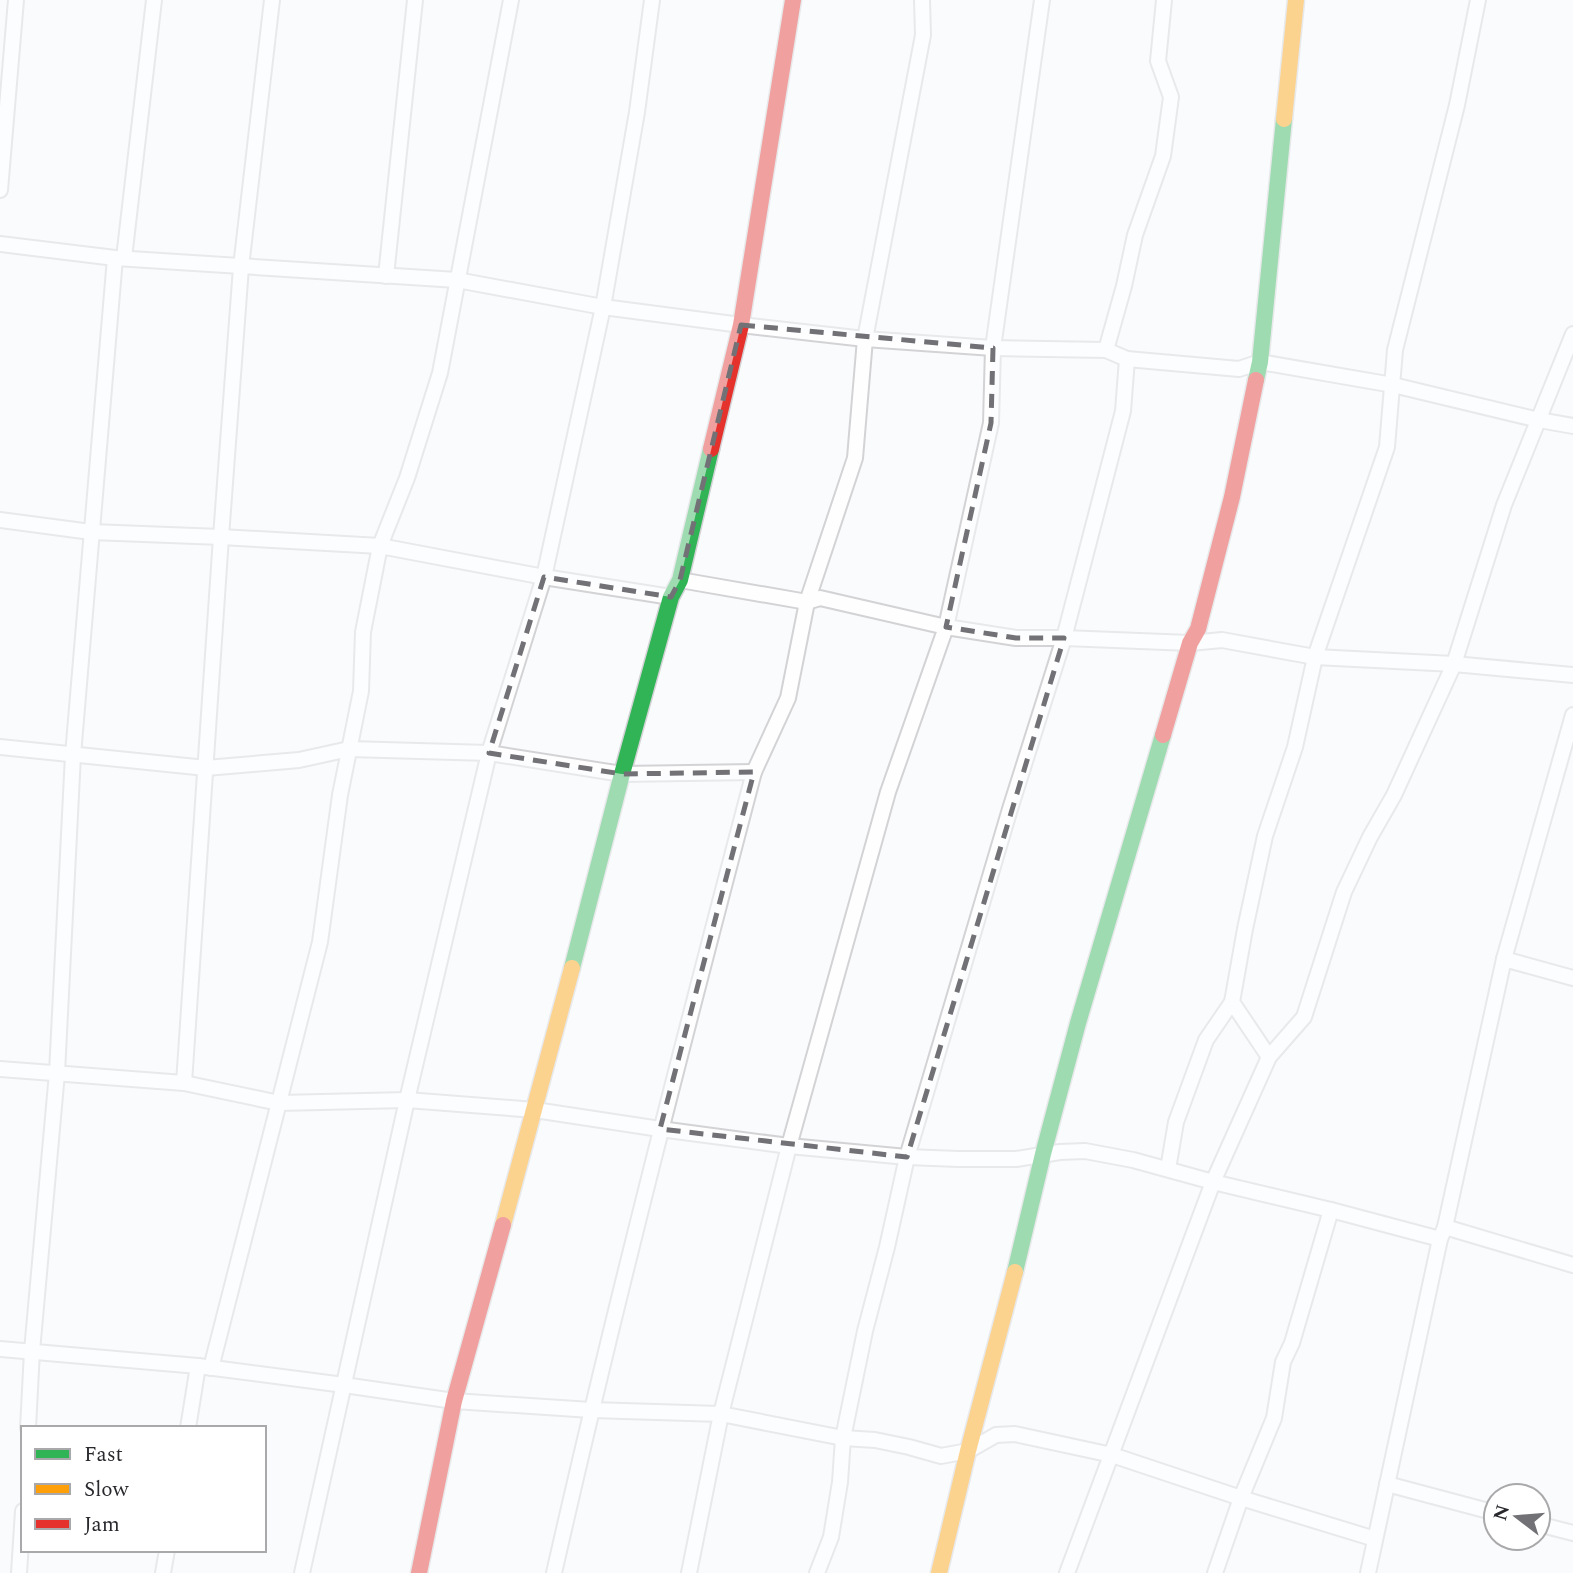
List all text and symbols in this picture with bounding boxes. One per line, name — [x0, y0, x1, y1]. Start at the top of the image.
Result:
legend — [21, 1426, 266, 1552]
text: Fast — [84, 1439, 123, 1471]
text: Slow — [84, 1474, 130, 1506]
north arrow — [1482, 1482, 1552, 1552]
text: N — [1486, 1501, 1518, 1524]
text: Jam — [84, 1509, 120, 1541]

